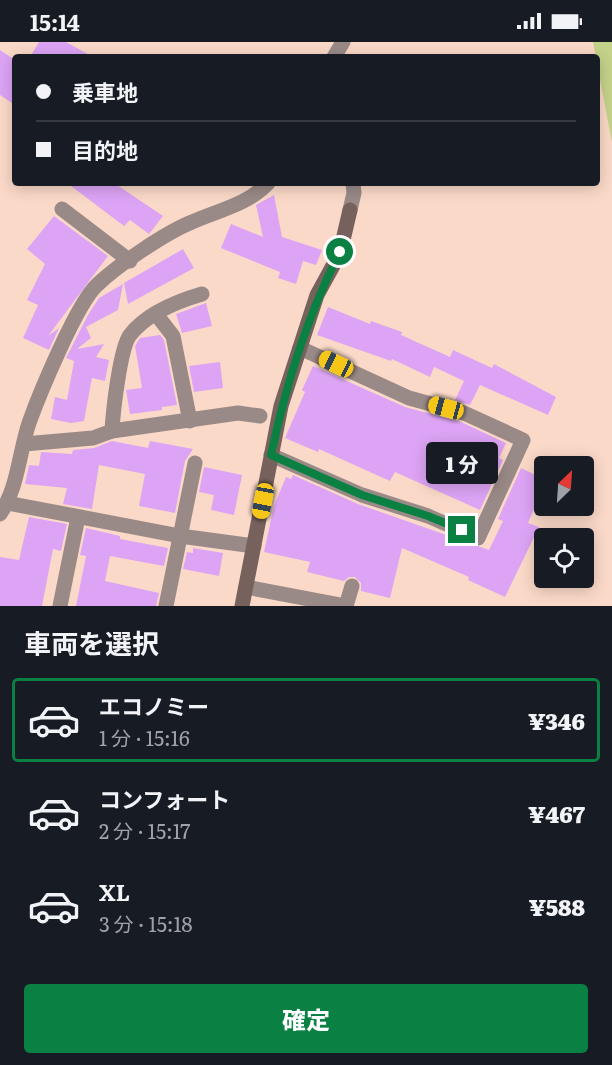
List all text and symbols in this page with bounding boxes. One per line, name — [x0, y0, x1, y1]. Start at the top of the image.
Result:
text: 15:14 — [30, 5, 80, 38]
text: 乗車地 — [72, 75, 138, 108]
text: 目的地 — [72, 133, 138, 166]
route start — [326, 238, 353, 265]
car — [316, 348, 356, 380]
car — [426, 395, 466, 421]
callout: 1 分 — [426, 443, 498, 485]
text: 1 分 — [446, 448, 478, 478]
north arrow — [534, 456, 594, 516]
map controls — [534, 456, 594, 588]
car — [251, 482, 275, 520]
route end — [448, 516, 475, 543]
button: locate — [534, 528, 594, 588]
text: 車両を選択 — [24, 622, 159, 662]
text: エコノミー — [99, 689, 209, 722]
icon: car — [27, 693, 81, 747]
text: ¥346 — [528, 704, 585, 737]
text: 1 分 · 15:16 — [99, 722, 190, 752]
text: コンフォート — [99, 782, 230, 815]
icon: car — [27, 786, 81, 840]
text: ¥467 — [528, 797, 585, 830]
text: 2 分 · 15:17 — [99, 815, 190, 845]
text: XL — [99, 875, 130, 908]
icon: car — [27, 879, 81, 933]
text: ¥588 — [529, 890, 585, 923]
text: 3 分 · 15:18 — [99, 908, 193, 938]
button: 確定 — [24, 984, 588, 1053]

